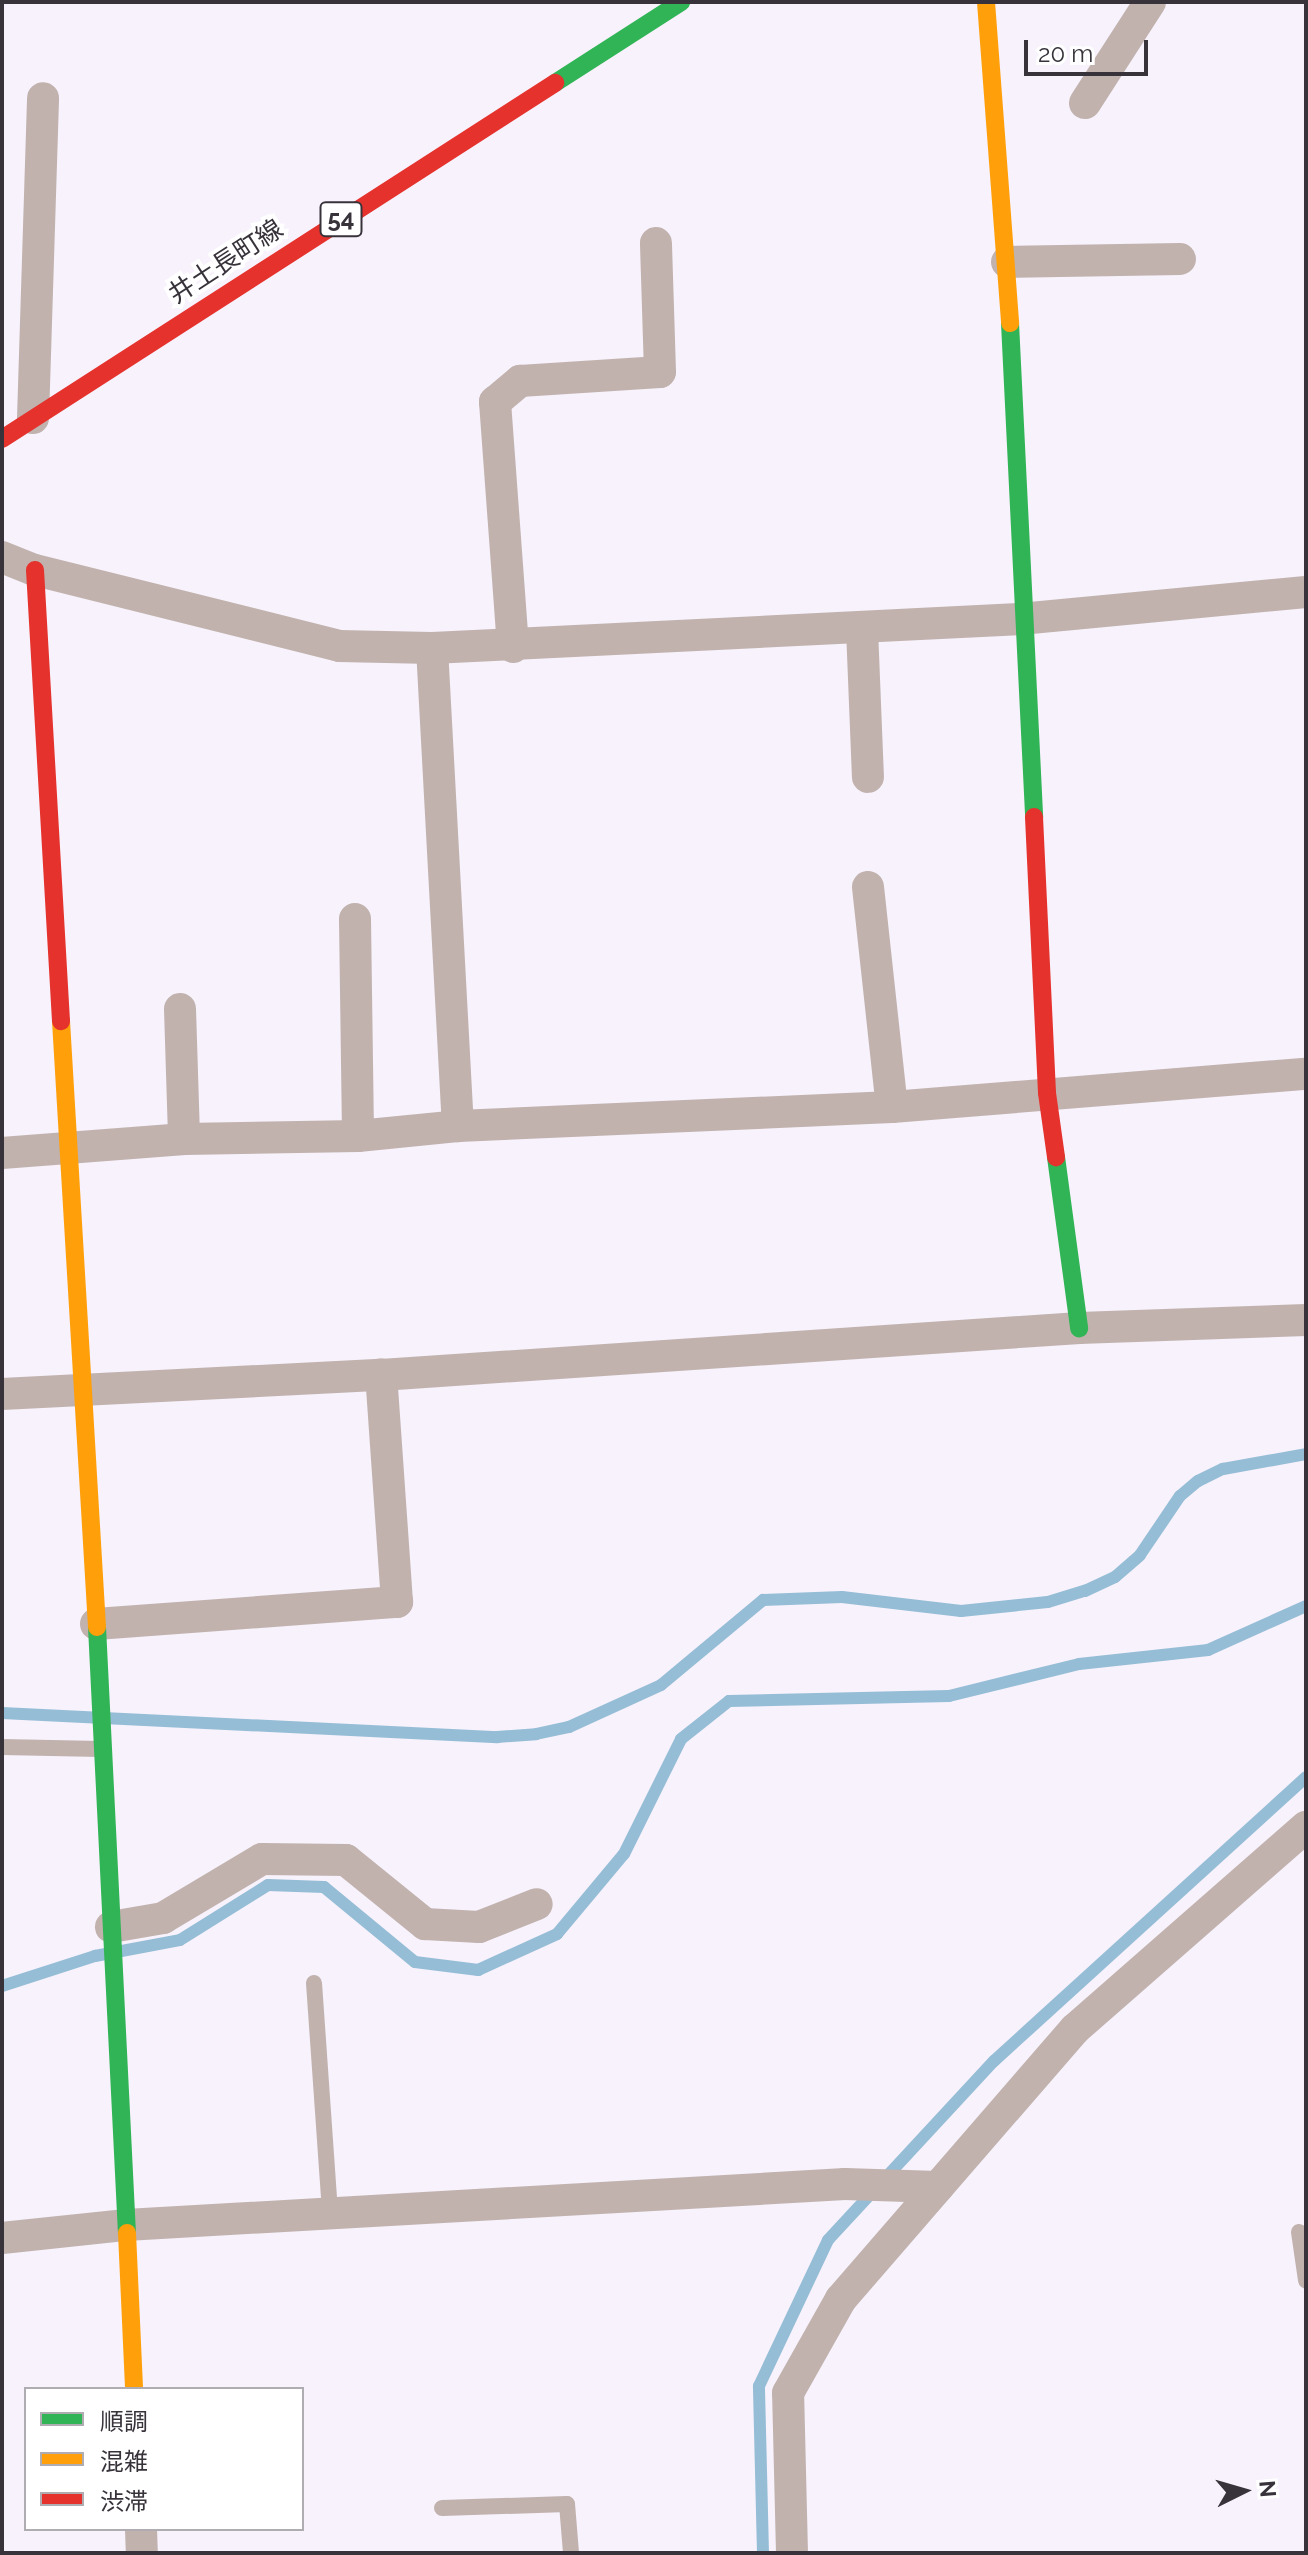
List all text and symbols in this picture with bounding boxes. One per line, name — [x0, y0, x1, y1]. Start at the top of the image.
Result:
scale bar — [1028, 24, 1152, 74]
text: 20 m — [1038, 39, 1093, 68]
road number: 54 — [319, 199, 363, 239]
street label: 井土長町線 — [163, 214, 289, 310]
legend — [24, 2387, 304, 2531]
text: 順調 — [100, 2407, 148, 2436]
text: 混雑 — [100, 2447, 148, 2476]
north arrow — [1204, 2451, 1284, 2531]
text: N — [1254, 2479, 1282, 2498]
text: 渋滞 — [100, 2487, 148, 2516]

